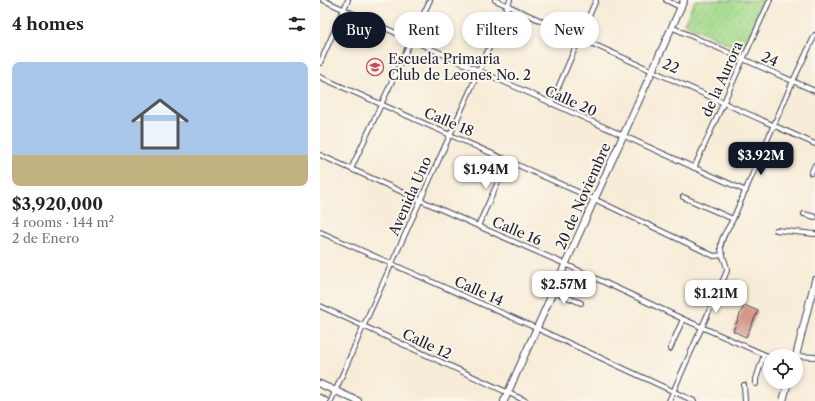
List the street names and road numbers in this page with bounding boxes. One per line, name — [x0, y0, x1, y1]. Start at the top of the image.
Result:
street label: de la Aurora — [697, 38, 747, 120]
street label: 24 — [759, 47, 781, 71]
street label: 22 — [660, 55, 682, 77]
street label: Calle 20 — [542, 82, 600, 120]
street label: Calle 18 — [421, 104, 477, 140]
street label: 20 de Noviembre — [551, 140, 615, 252]
street label: Avenida Uno — [384, 154, 435, 239]
street label: Calle 16 — [489, 213, 545, 249]
street label: Calle 14 — [452, 272, 506, 310]
street label: Calle 12 — [400, 325, 454, 363]

